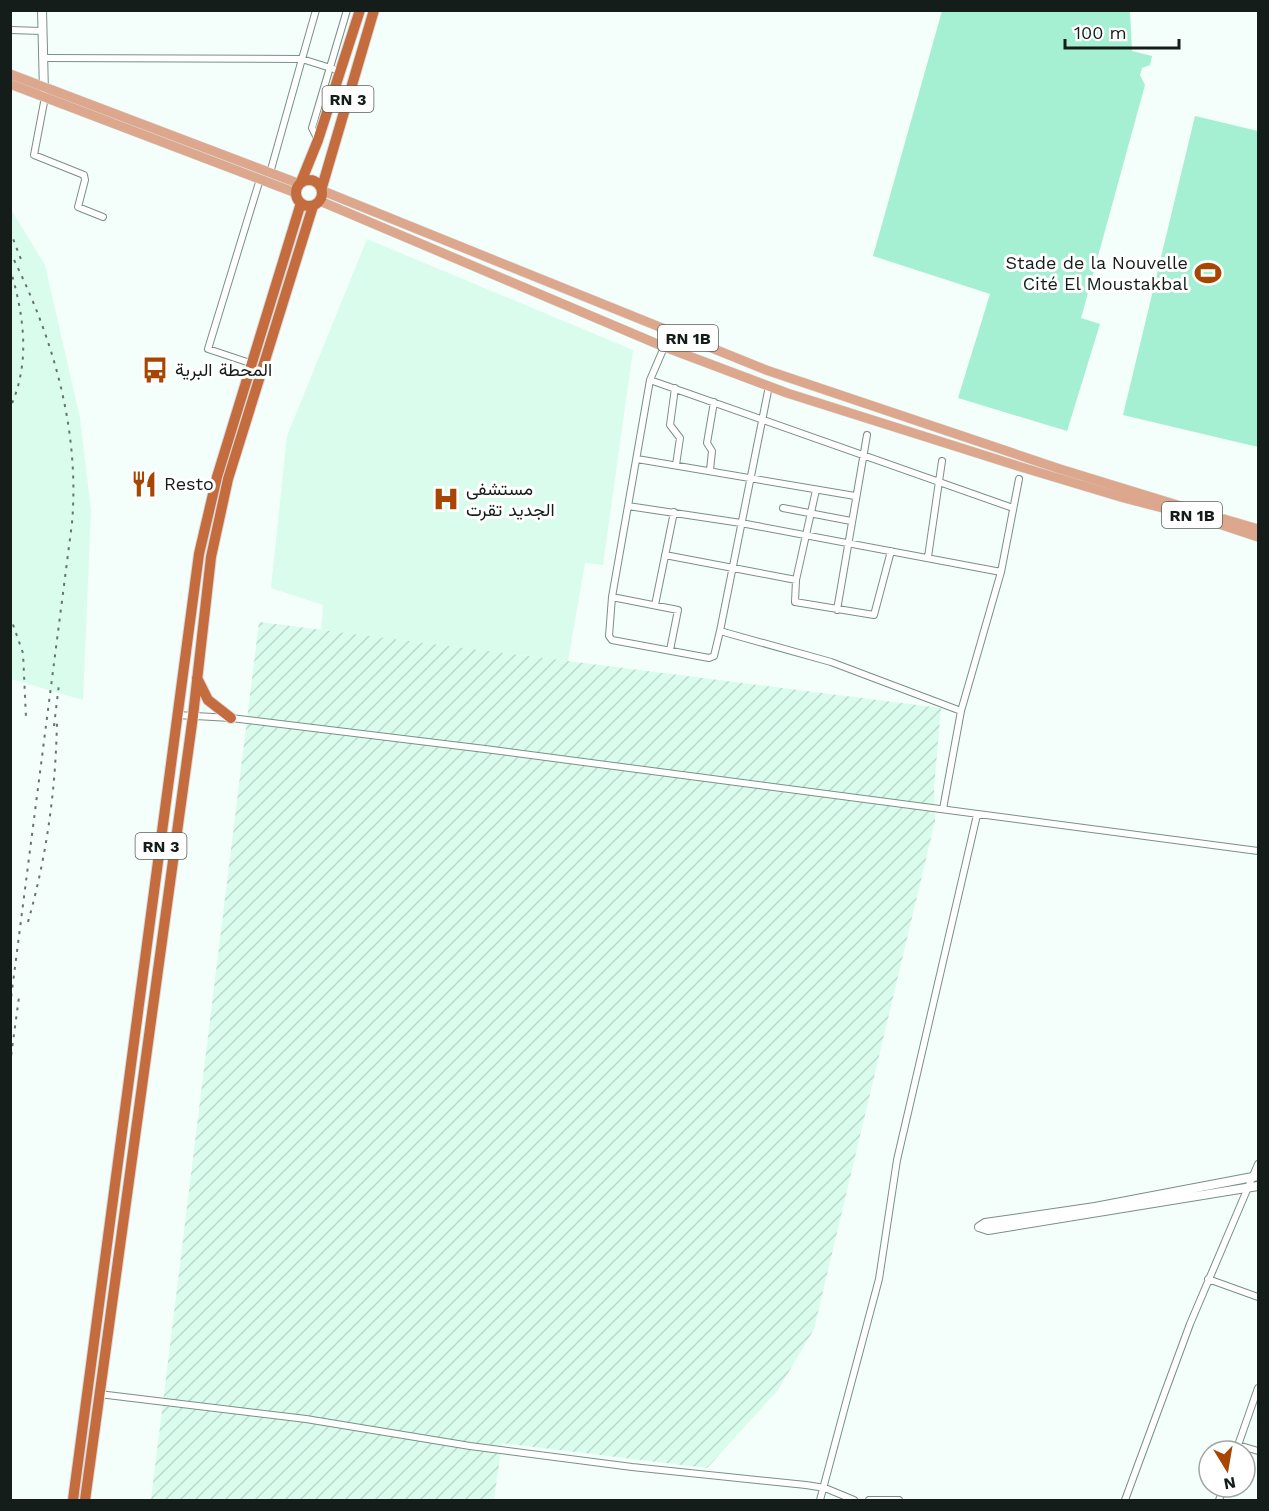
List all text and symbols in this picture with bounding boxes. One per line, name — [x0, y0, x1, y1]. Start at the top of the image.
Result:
scale bar — [1065, 12, 1179, 50]
text: 100 m — [1074, 22, 1127, 43]
road number: RN 3 — [322, 86, 374, 112]
place label: Stade de la Nouvelle Cité El Moustakbal — [1006, 252, 1188, 294]
sports icon: Stade de la Nouvelle Cité El Moustakbal — [1193, 258, 1223, 288]
road number: RN 1B — [658, 325, 718, 351]
bus stop icon: المحطة البرية — [140, 355, 170, 385]
place label: المحطة البرية — [175, 359, 272, 381]
restaurant icon: Resto — [129, 469, 159, 499]
place label: Resto — [164, 473, 214, 494]
place label: مستشفى الجديد تقرت — [466, 478, 555, 521]
hospital icon: مستشفى الجديد تقرت — [431, 484, 461, 514]
road number: RN 1B — [1162, 502, 1222, 528]
road number: RN 3 — [136, 833, 186, 859]
north arrow — [1197, 1439, 1257, 1499]
text: N — [1222, 1473, 1237, 1494]

